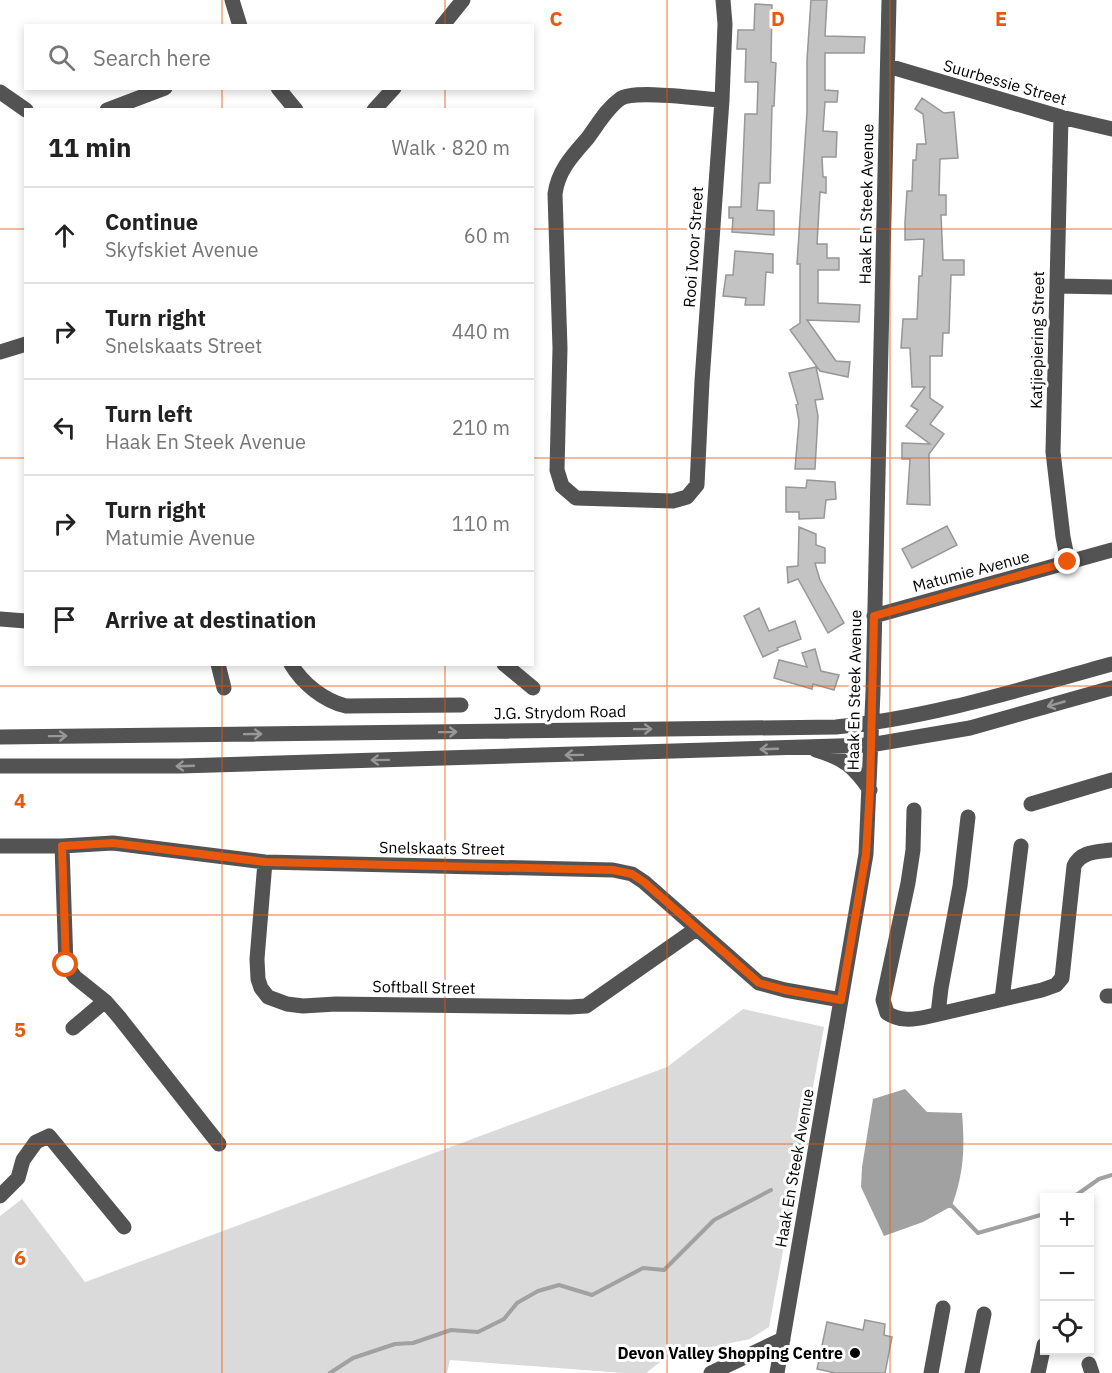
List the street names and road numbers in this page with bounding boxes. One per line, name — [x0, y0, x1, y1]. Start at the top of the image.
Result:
street label: Suurbessie Street — [941, 55, 1069, 109]
street label: Haak En Steek Avenue — [855, 123, 877, 285]
street label: Rooi Ivoor Street — [679, 186, 707, 308]
street label: Katjiepiering Street — [1026, 271, 1048, 409]
street label: Matumie Avenue — [910, 546, 1032, 596]
street label: Haak En Steek Avenue — [843, 609, 865, 771]
street label: J.G. Strydom Road — [494, 701, 626, 723]
street label: Snelskaats Street — [379, 837, 505, 859]
street label: Softball Street — [372, 976, 476, 998]
street label: Haak En Steek Avenue — [770, 1087, 818, 1249]

